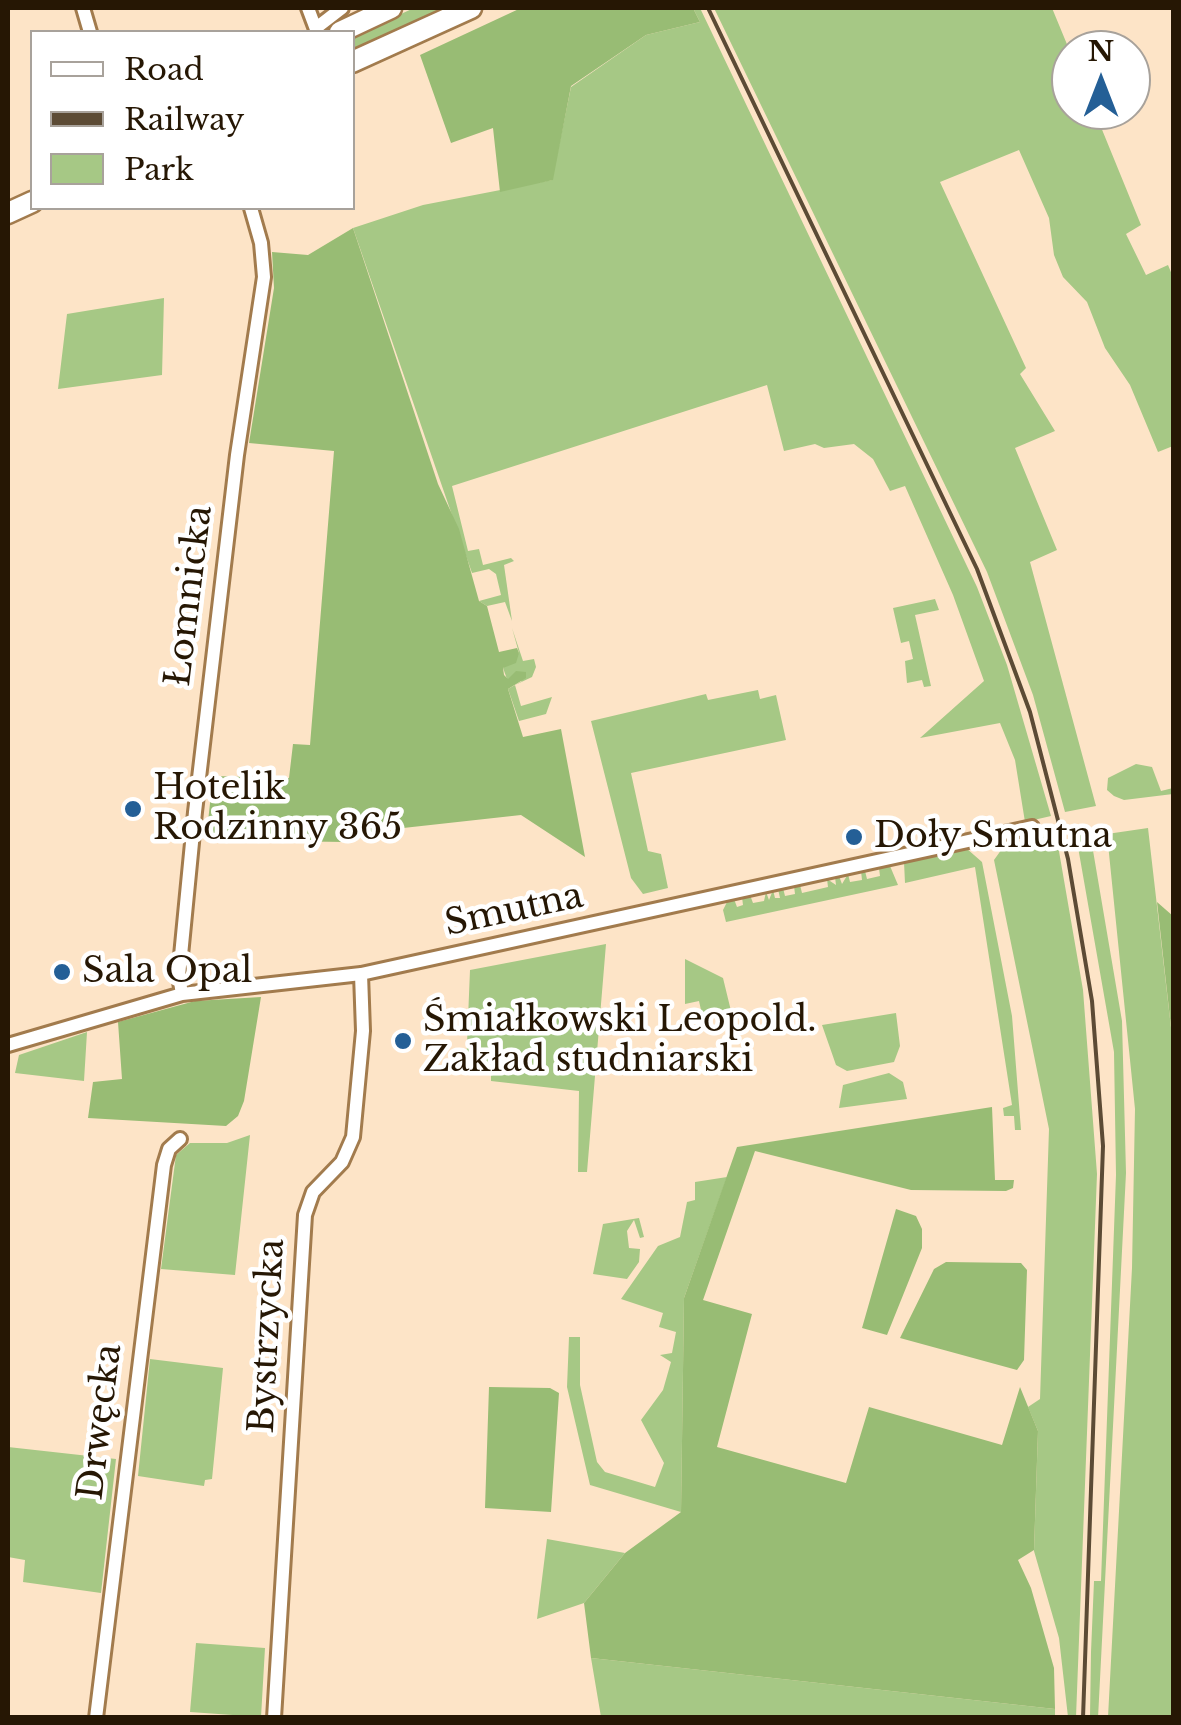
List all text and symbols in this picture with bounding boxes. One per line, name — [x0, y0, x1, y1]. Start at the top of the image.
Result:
legend — [30, 30, 355, 210]
north arrow — [1051, 30, 1151, 130]
text: N — [1088, 34, 1114, 69]
text: Road — [124, 51, 204, 88]
text: Railway — [124, 101, 244, 138]
text: Park — [124, 151, 194, 188]
street label: Łomnicka — [158, 503, 222, 689]
place label: Hotelik Rodzinny 365 — [153, 768, 402, 850]
marker: Hotelik Rodzinny 365 — [122, 798, 144, 820]
place label: Doły Smutna — [874, 816, 1112, 858]
marker: Doły Smutna — [843, 826, 865, 848]
street label: Smutna — [441, 876, 587, 946]
place label: Sala Opal — [82, 951, 252, 993]
marker: Sala Opal — [51, 961, 73, 983]
place label: Śmiałkowski Leopold. Zakład studniarski — [423, 1000, 817, 1082]
marker: Śmiałkowski Leopold. Zakład studniarski — [392, 1030, 414, 1052]
street label: Bystrzycka — [242, 1238, 294, 1434]
street label: Drwęcka — [71, 1342, 131, 1502]

